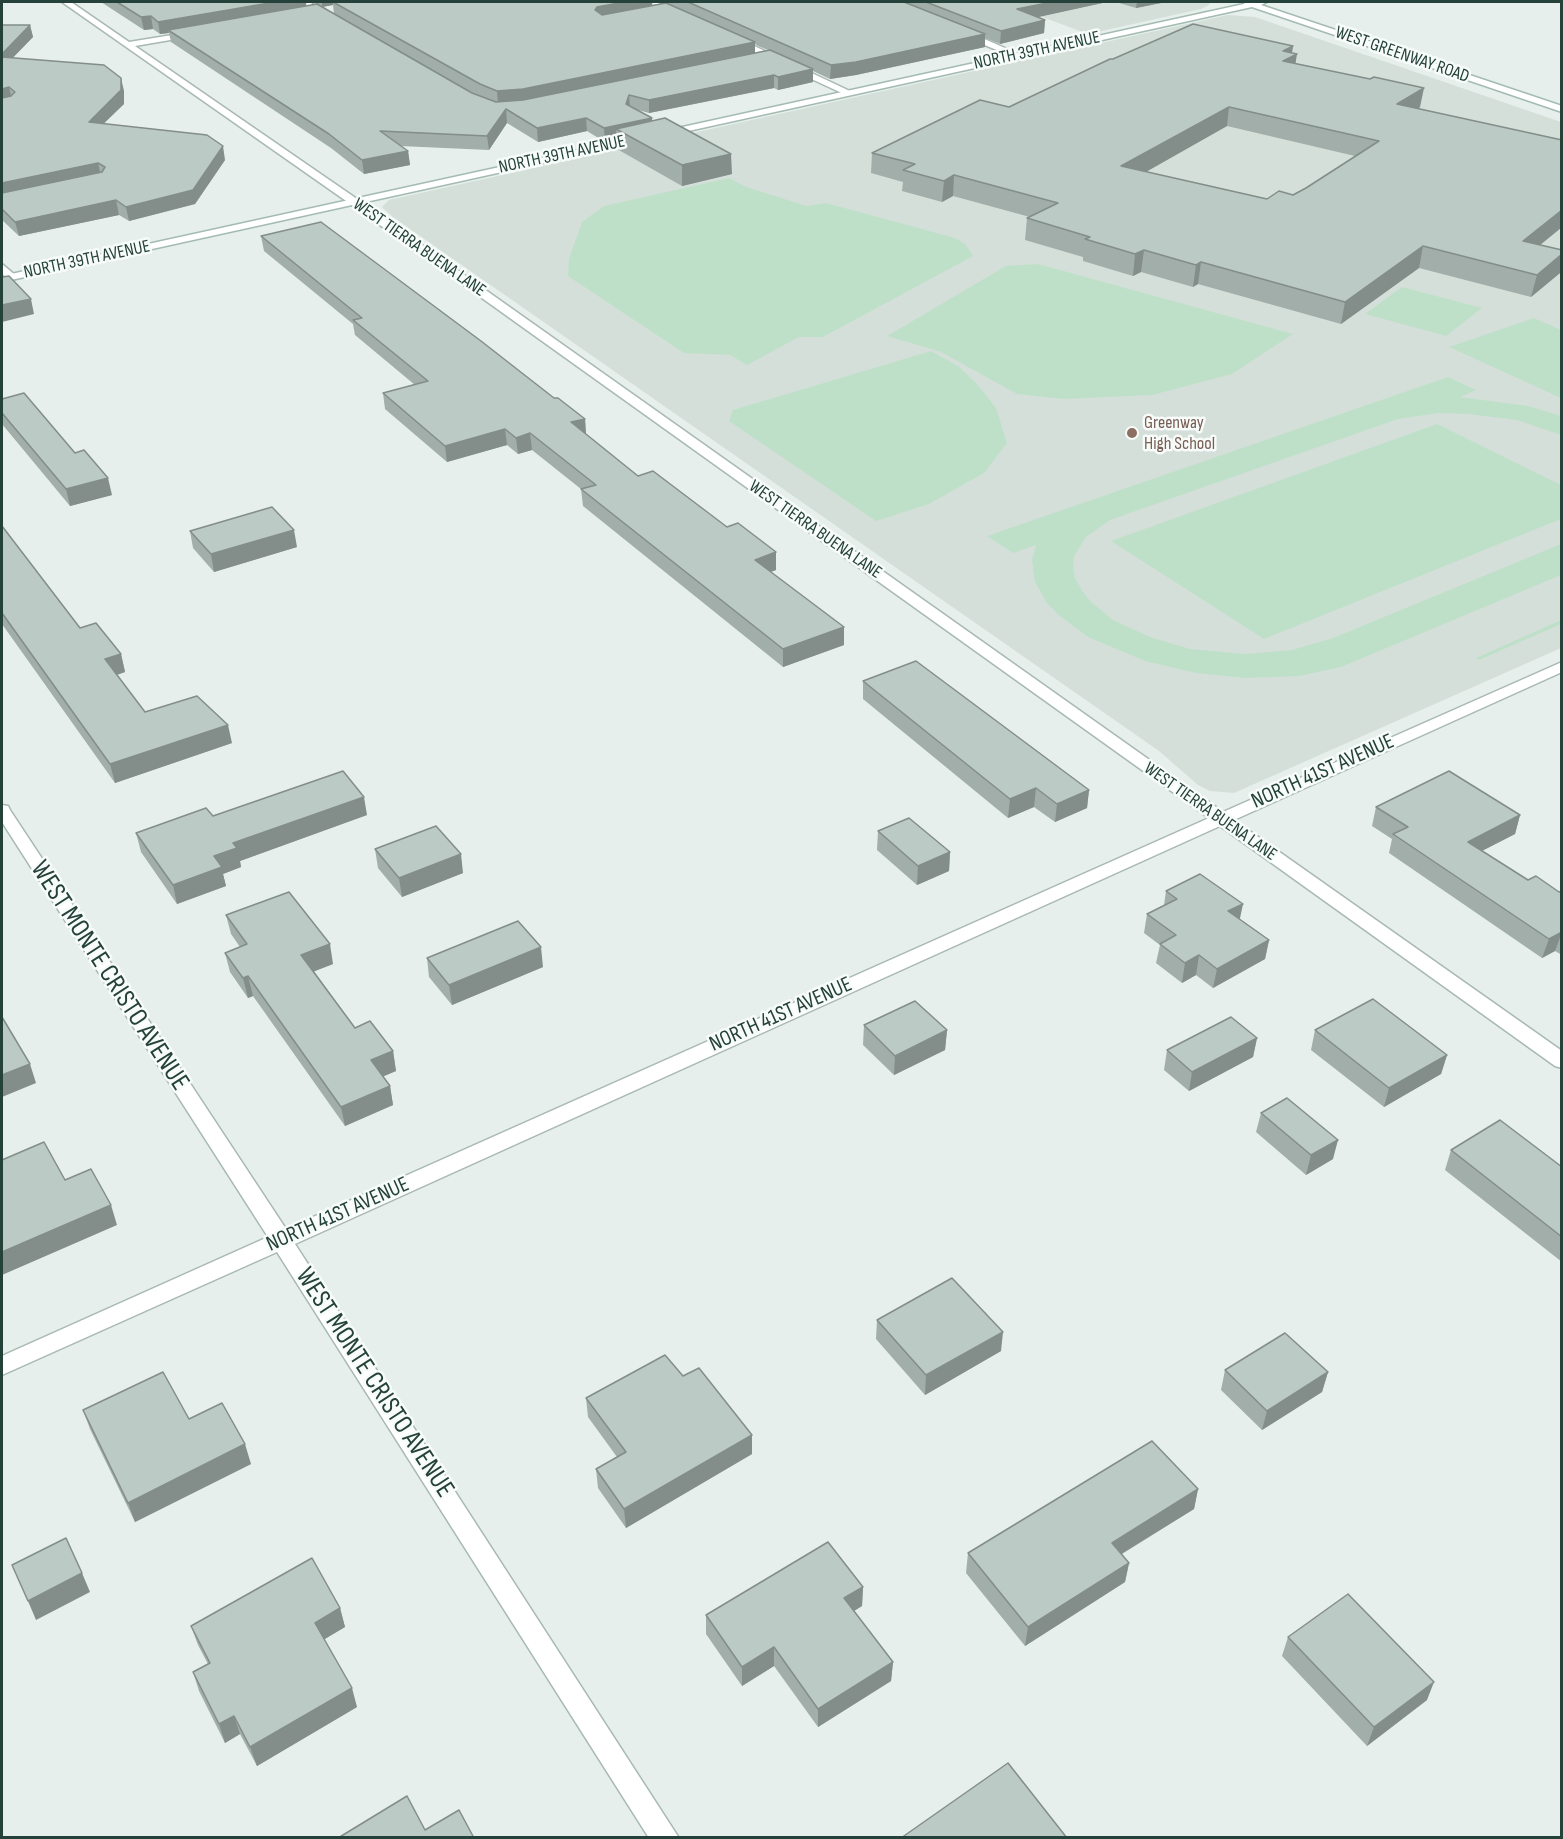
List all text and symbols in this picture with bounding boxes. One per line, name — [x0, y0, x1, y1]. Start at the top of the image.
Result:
street label: WEST GREENWAY ROAD — [1332, 22, 1472, 88]
street label: NORTH 39TH AVENUE — [972, 27, 1102, 75]
street label: NORTH 39TH AVENUE — [497, 131, 627, 179]
street label: WEST TIERRA BUENA LANE — [348, 194, 490, 302]
street label: NORTH 39TH AVENUE — [22, 236, 152, 284]
place label: Greenway High School — [1144, 412, 1215, 454]
marker: Greenway High School — [1125, 426, 1139, 440]
street label: WEST TIERRA BUENA LANE — [744, 476, 886, 584]
street label: NORTH 41ST AVENUE — [1248, 729, 1398, 815]
street label: WEST TIERRA BUENA LANE — [1139, 758, 1281, 866]
street label: WEST MONTE CRISTO AVENUE — [23, 855, 195, 1097]
street label: NORTH 41ST AVENUE — [706, 972, 856, 1058]
street label: NORTH 41ST AVENUE — [263, 1172, 413, 1258]
street label: WEST MONTE CRISTO AVENUE — [288, 1262, 460, 1504]

